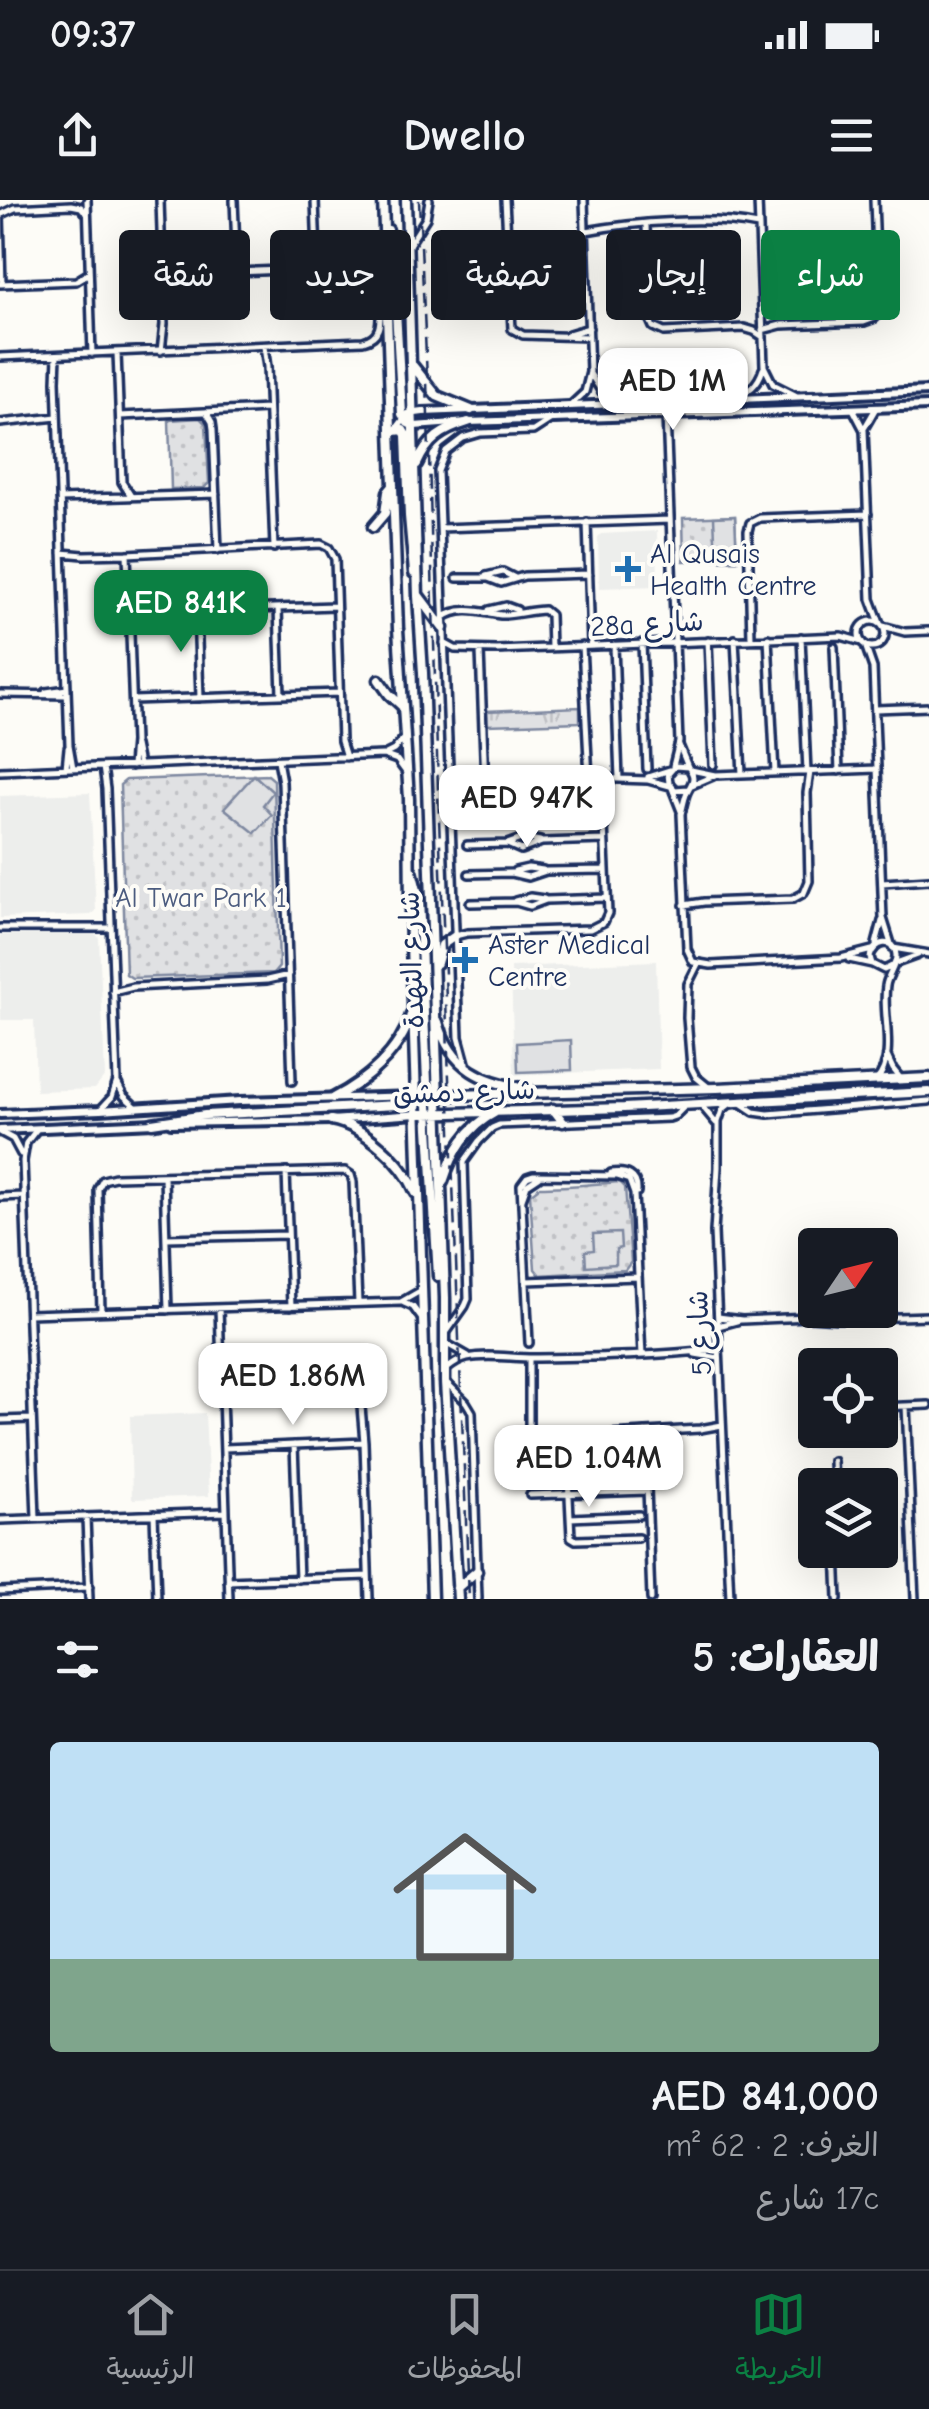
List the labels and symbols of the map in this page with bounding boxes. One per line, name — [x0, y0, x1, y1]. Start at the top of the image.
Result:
pin: AED 1M — [592, 348, 754, 433]
place label: Al Qusais Health Centre — [650, 538, 817, 602]
marker: Al Qusais Health Centre — [615, 556, 641, 582]
pin: AED 841K — [78, 570, 284, 655]
street label: 28a شارع — [590, 605, 705, 646]
pin: AED 947K — [424, 765, 630, 850]
park label: Al Twar Park 1 — [115, 882, 287, 914]
street label: شارع النهدة — [394, 891, 433, 1029]
place label: Aster Medical Centre — [488, 929, 650, 993]
marker: Aster Medical Centre — [452, 947, 478, 973]
street label: شارع دمشق — [392, 1074, 536, 1113]
north arrow — [798, 1228, 898, 1328]
street label: شارع 5 — [682, 1289, 721, 1376]
pin: AED 1.86M — [179, 1343, 407, 1428]
pin: AED 1.04M — [475, 1425, 703, 1510]

